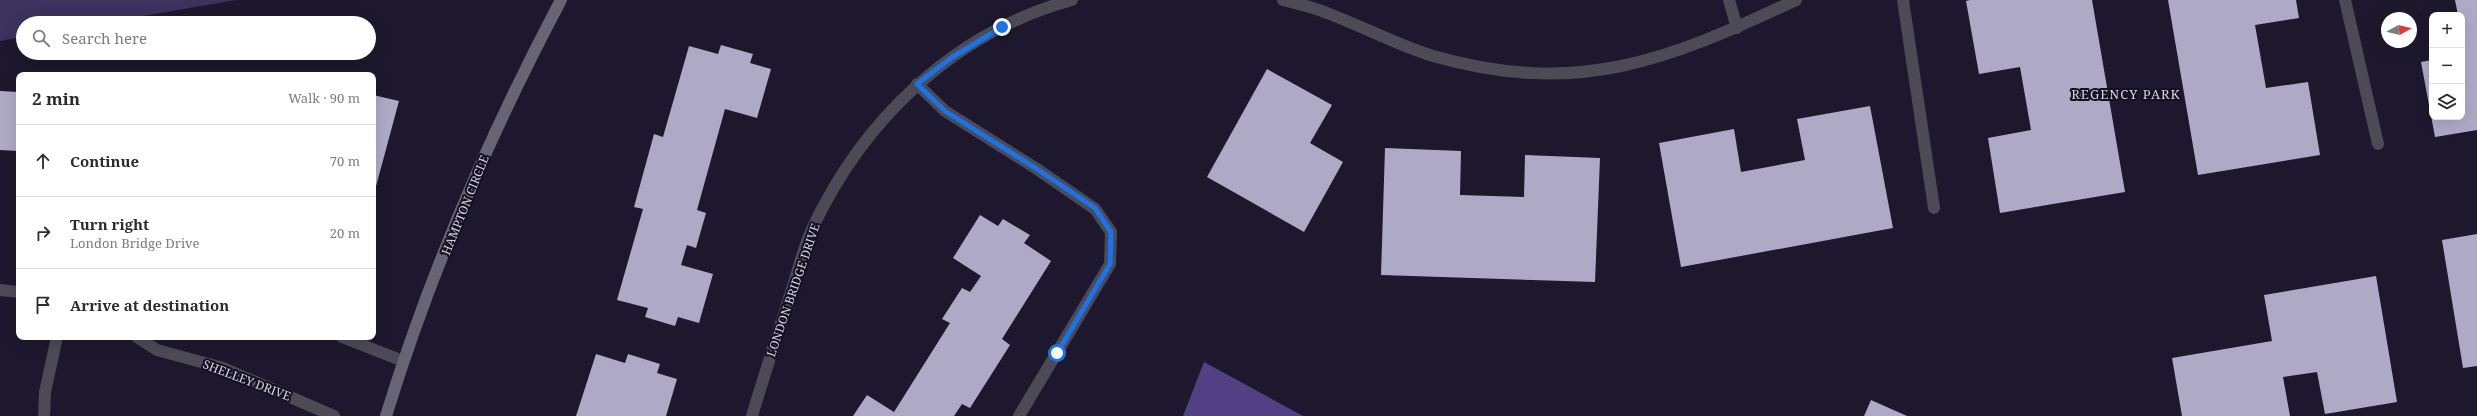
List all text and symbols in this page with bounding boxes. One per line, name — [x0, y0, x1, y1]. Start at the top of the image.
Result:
north arrow — [2381, 12, 2417, 48]
map controls — [2429, 12, 2465, 120]
button: + — [2429, 12, 2465, 48]
search box — [16, 16, 376, 60]
route end — [993, 18, 1011, 36]
icon: search — [30, 27, 52, 49]
text: Search here — [62, 28, 147, 48]
button: − — [2429, 48, 2465, 84]
button: layers — [2429, 84, 2465, 120]
district label: REGENCY PARK — [2071, 85, 2181, 103]
text: 2 min — [32, 87, 80, 110]
text: Walk · 90 m — [288, 89, 360, 107]
icon: ahead — [32, 150, 54, 172]
text: Continue — [70, 151, 139, 171]
text: 70 m — [330, 152, 360, 170]
street label: HAMPTON CIRCLE — [437, 152, 493, 258]
text: Turn right — [70, 214, 149, 234]
street label: LONDON BRIDGE DRIVE — [762, 221, 824, 359]
icon: right — [32, 222, 54, 244]
text: 20 m — [330, 224, 360, 242]
text: London Bridge Drive — [70, 234, 200, 252]
icon: arrive — [32, 294, 54, 316]
text: Arrive at destination — [70, 295, 229, 315]
route start — [1048, 344, 1066, 362]
street label: SHELLEY DRIVE — [201, 355, 293, 405]

